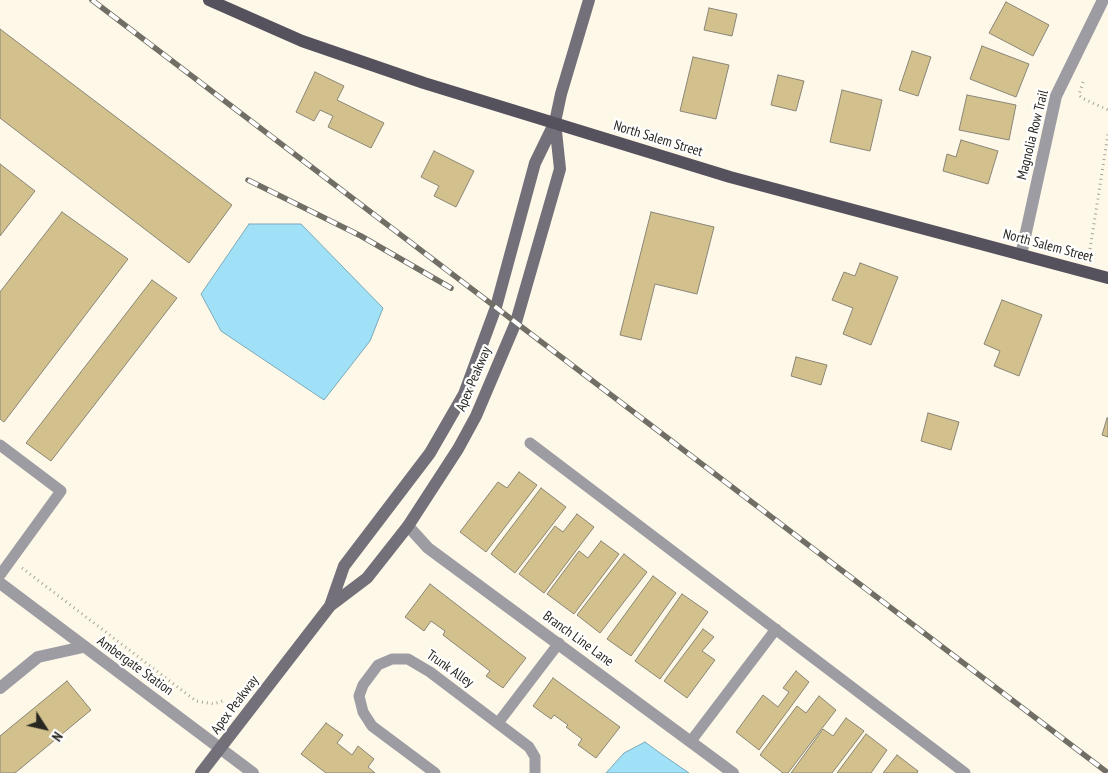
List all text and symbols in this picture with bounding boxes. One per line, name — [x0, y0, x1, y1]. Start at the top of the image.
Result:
street label: Magnolia Row Trail — [1014, 88, 1052, 182]
street label: North Salem Street — [611, 117, 705, 161]
street label: North Salem Street — [1001, 226, 1095, 266]
street label: Apex Peakway — [453, 344, 495, 414]
street label: Branch Line Lane — [539, 608, 617, 670]
street label: Ambergate Station — [94, 633, 176, 699]
street label: Trunk Alley — [423, 647, 477, 691]
street label: Apex Peakway — [208, 672, 262, 738]
north arrow — [20, 703, 70, 753]
text: N — [48, 728, 67, 745]

